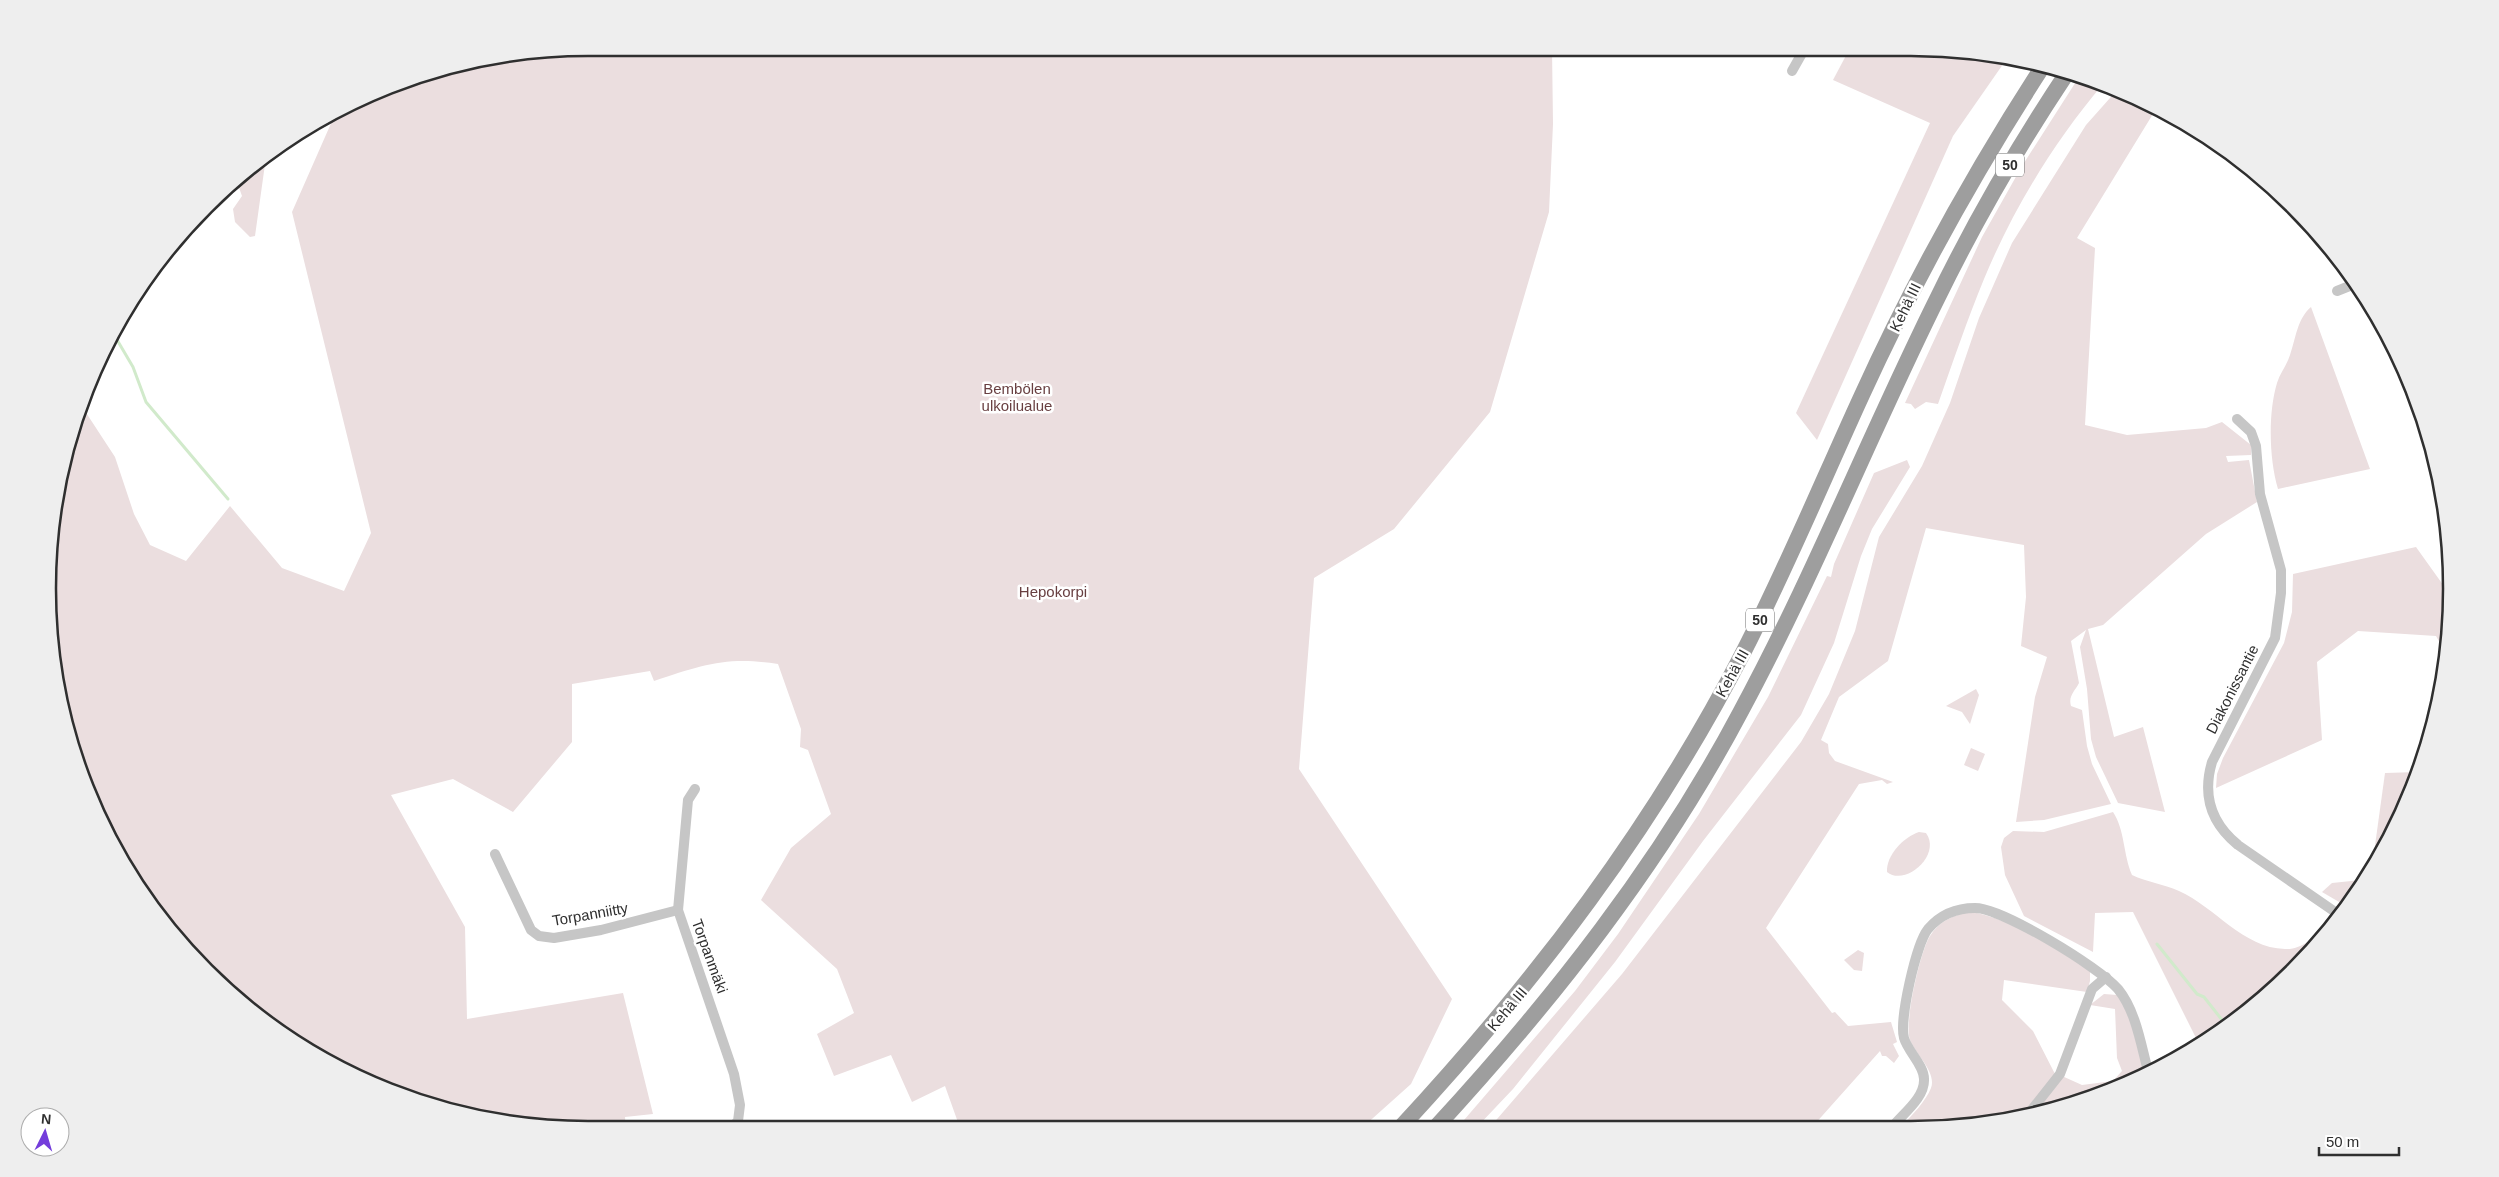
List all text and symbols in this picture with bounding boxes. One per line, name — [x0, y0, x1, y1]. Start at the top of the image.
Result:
road number: 50 — [1996, 154, 2024, 176]
street label: Kehä III — [1886, 280, 1924, 334]
park label: Bembölen ulkoilualue — [982, 380, 1052, 414]
park label: Hepokorpi — [1019, 583, 1087, 600]
road number: 50 — [1746, 608, 1774, 632]
street label: Diakonissantie — [2202, 642, 2262, 736]
street label: Kehä III — [1712, 646, 1752, 700]
street label: Torpanniitty — [551, 899, 630, 929]
street label: Torpanmäki — [689, 917, 731, 995]
street label: Kehä III — [1484, 984, 1530, 1034]
north arrow — [20, 1107, 70, 1157]
text: N — [40, 1111, 52, 1127]
scale bar — [2319, 1124, 2399, 1156]
text: 50 m — [2326, 1133, 2359, 1150]

